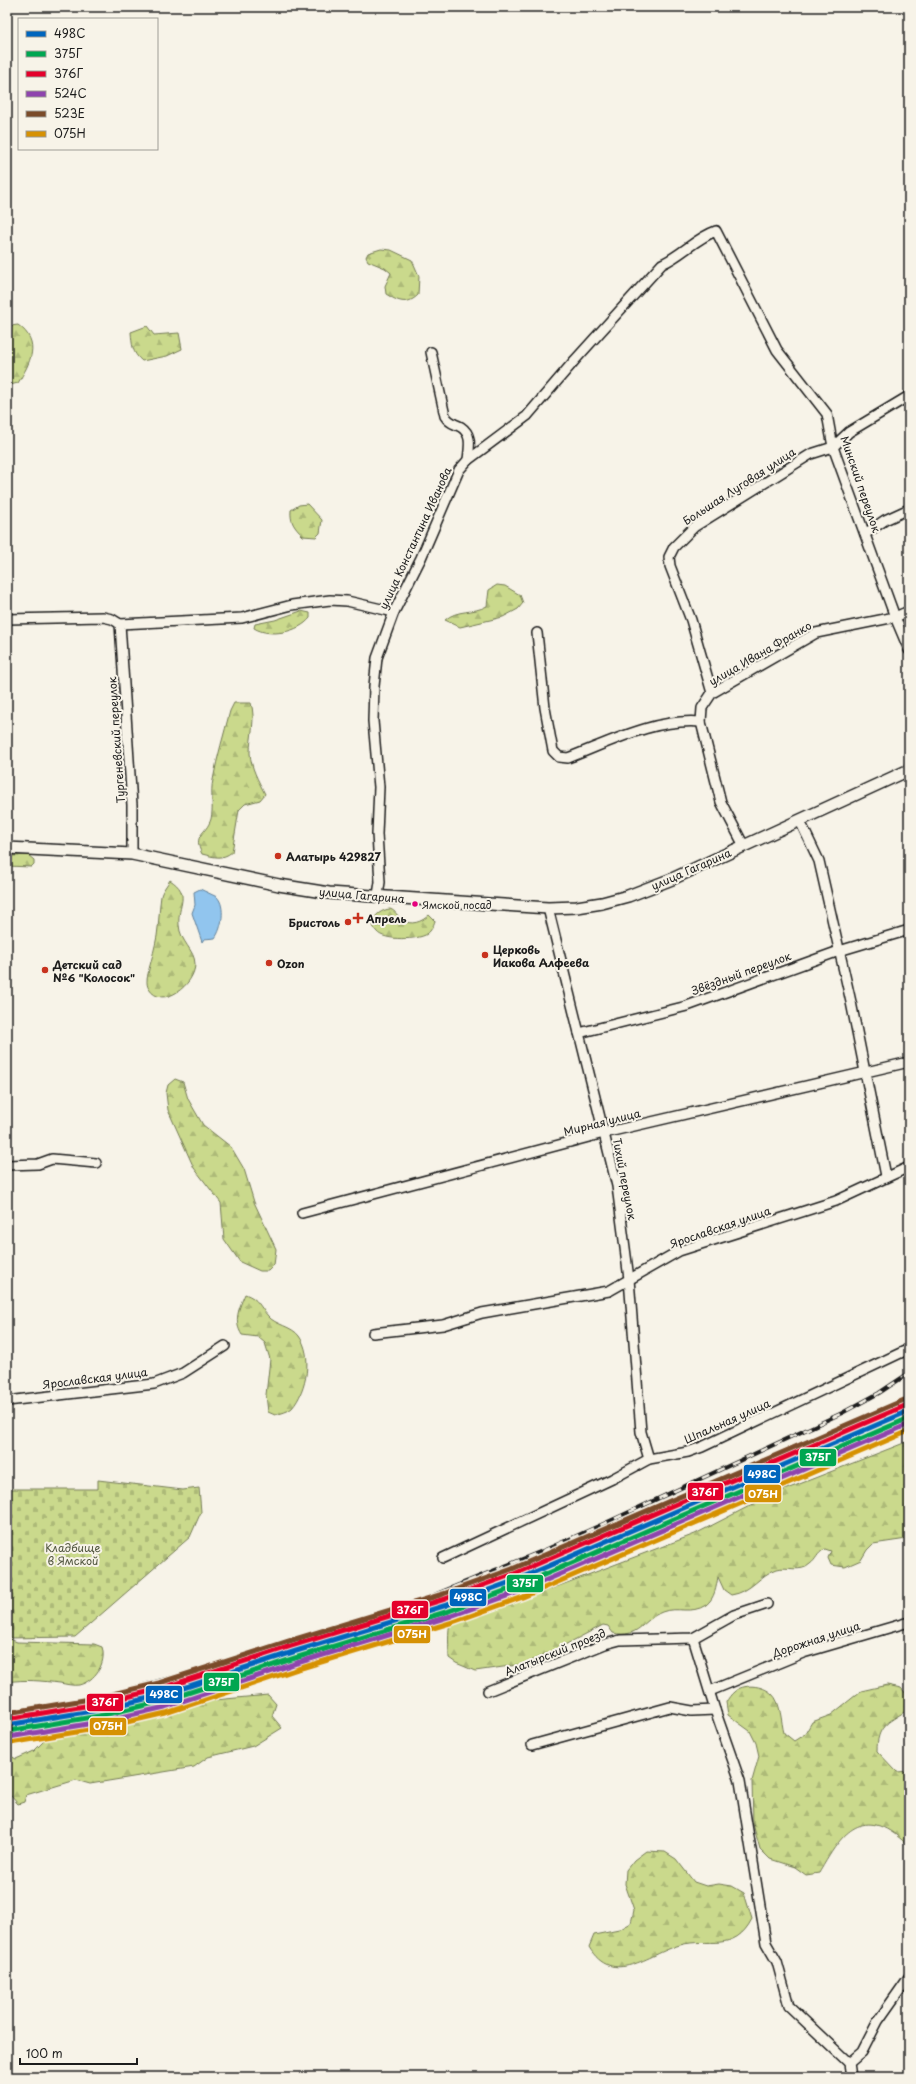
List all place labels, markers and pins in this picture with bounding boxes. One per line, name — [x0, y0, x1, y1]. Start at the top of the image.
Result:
place label: Алатырь 429827 — [286, 848, 381, 865]
marker: Алатырь 429827 — [273, 851, 283, 861]
place label: Ямской посад — [422, 897, 492, 912]
marker: Ямской посад — [410, 899, 420, 909]
place label: Апрель — [365, 910, 407, 927]
marker: Апрель — [353, 913, 363, 923]
place label: Бристоль — [289, 914, 340, 931]
marker: Бристоль — [343, 917, 353, 927]
place label: Церковь Иакова Алфеева — [493, 941, 590, 971]
marker: Церковь Иакова Алфеева — [480, 950, 490, 960]
place label: Ozon — [277, 955, 305, 972]
place label: Детский сад №6 "Колосок" — [52, 956, 135, 986]
marker: Ozon — [264, 958, 274, 968]
marker: Детский сад №6 "Колосок" — [40, 965, 50, 975]

